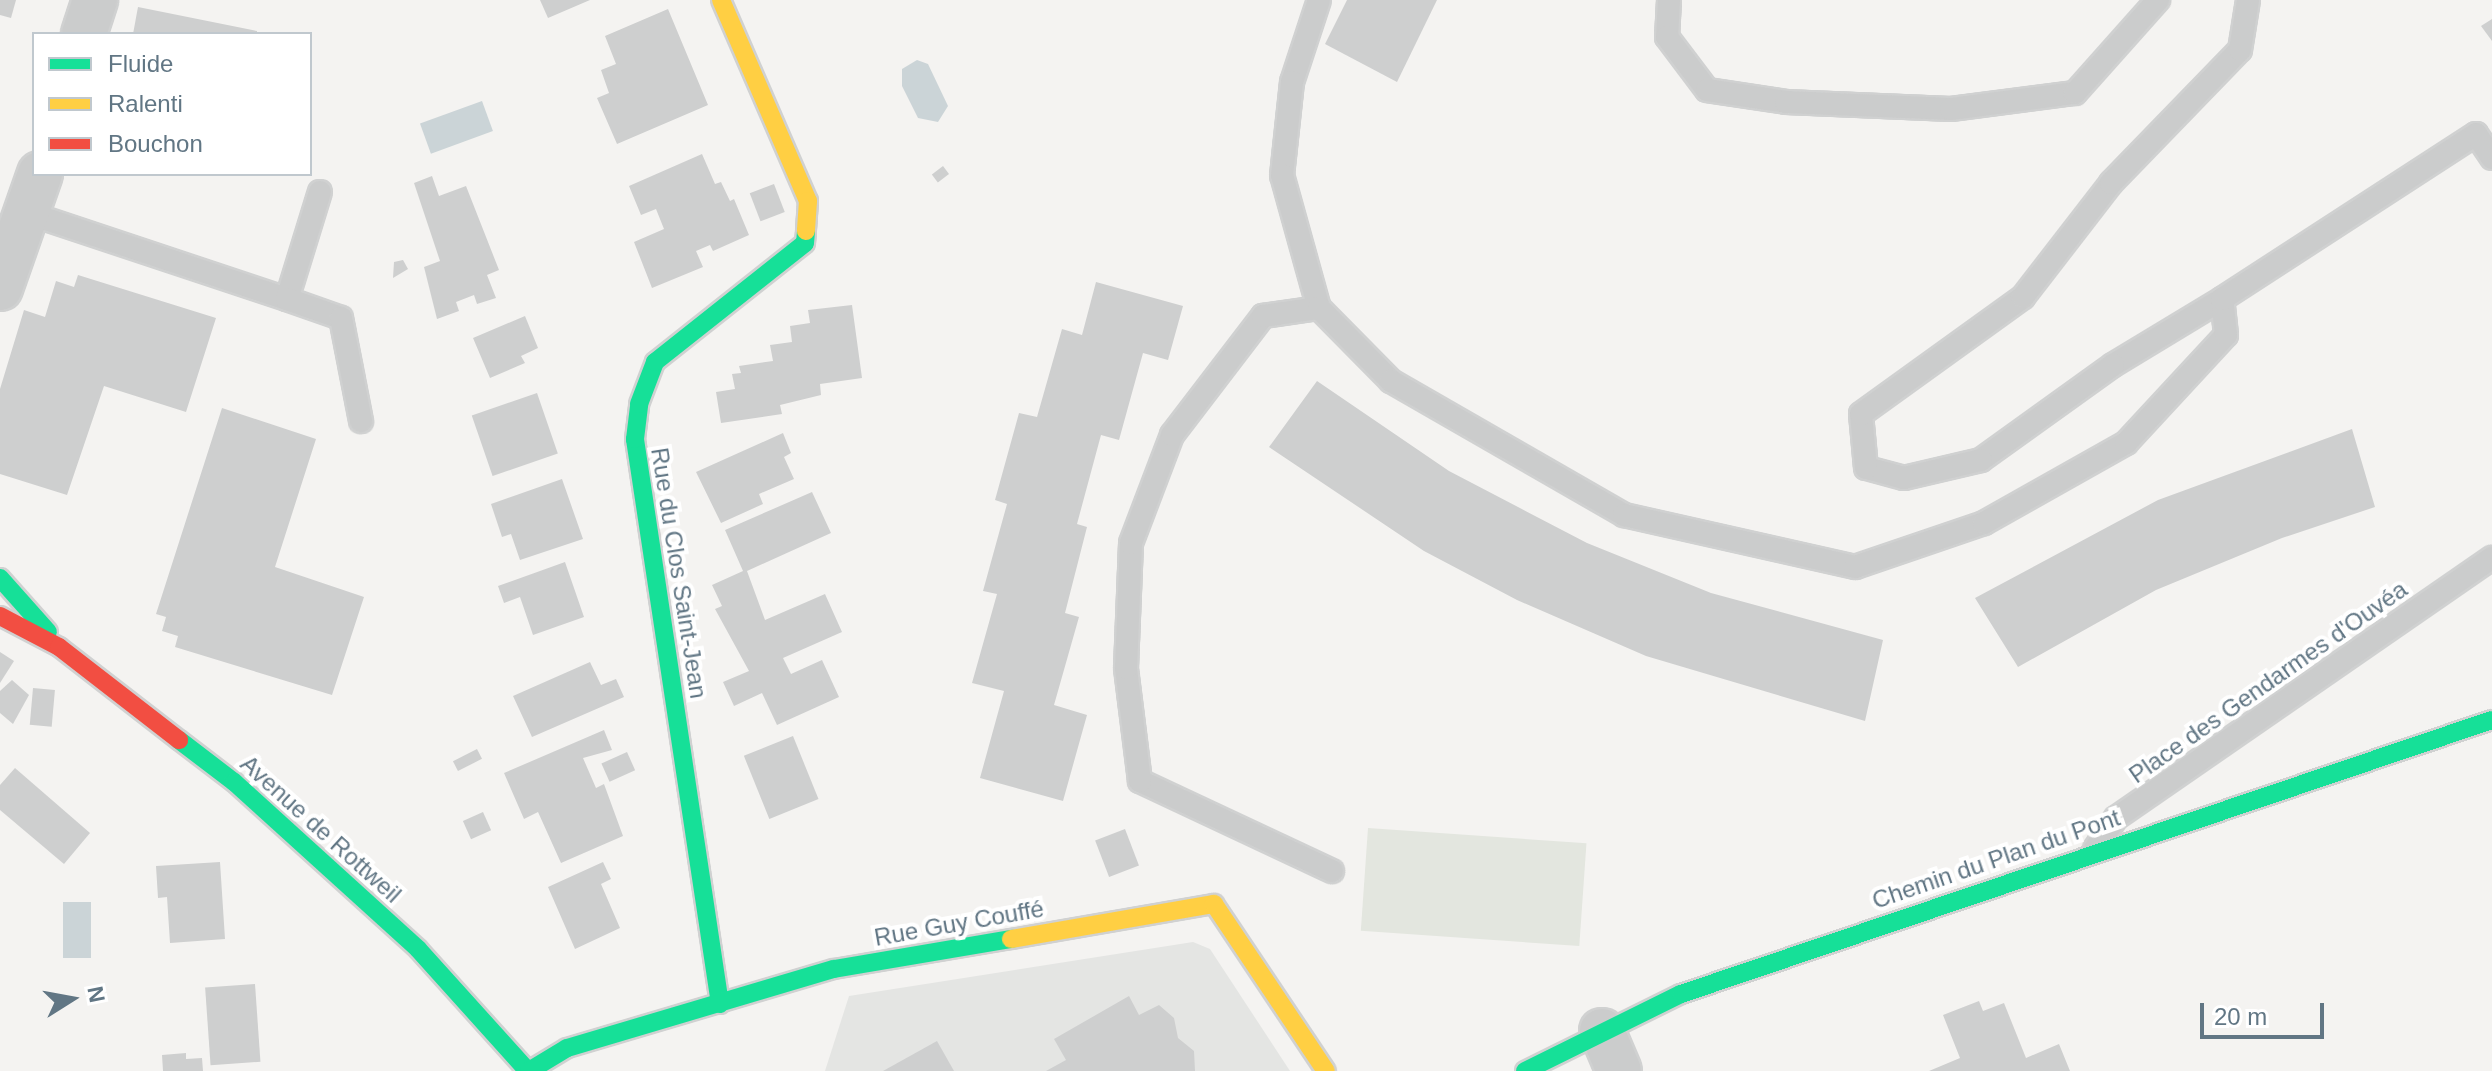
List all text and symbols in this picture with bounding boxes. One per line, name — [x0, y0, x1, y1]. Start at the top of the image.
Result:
legend — [32, 32, 312, 176]
text: Fluide — [108, 50, 173, 77]
text: Ralenti — [108, 90, 183, 117]
text: Bouchon — [108, 130, 203, 157]
street label: Rue du Clos Saint-Jean — [645, 446, 713, 700]
street label: Place des Gendarmes d'Ouvéa — [2123, 575, 2413, 789]
street label: Avenue de Rottweil — [235, 749, 407, 909]
street label: Chemin du Plan du Pont — [1868, 803, 2124, 915]
street label: Rue Guy Couffé — [872, 894, 1046, 952]
north arrow — [32, 959, 112, 1039]
text: N — [82, 984, 110, 1005]
scale bar — [2204, 987, 2328, 1037]
text: 20 m — [2214, 1003, 2267, 1030]

